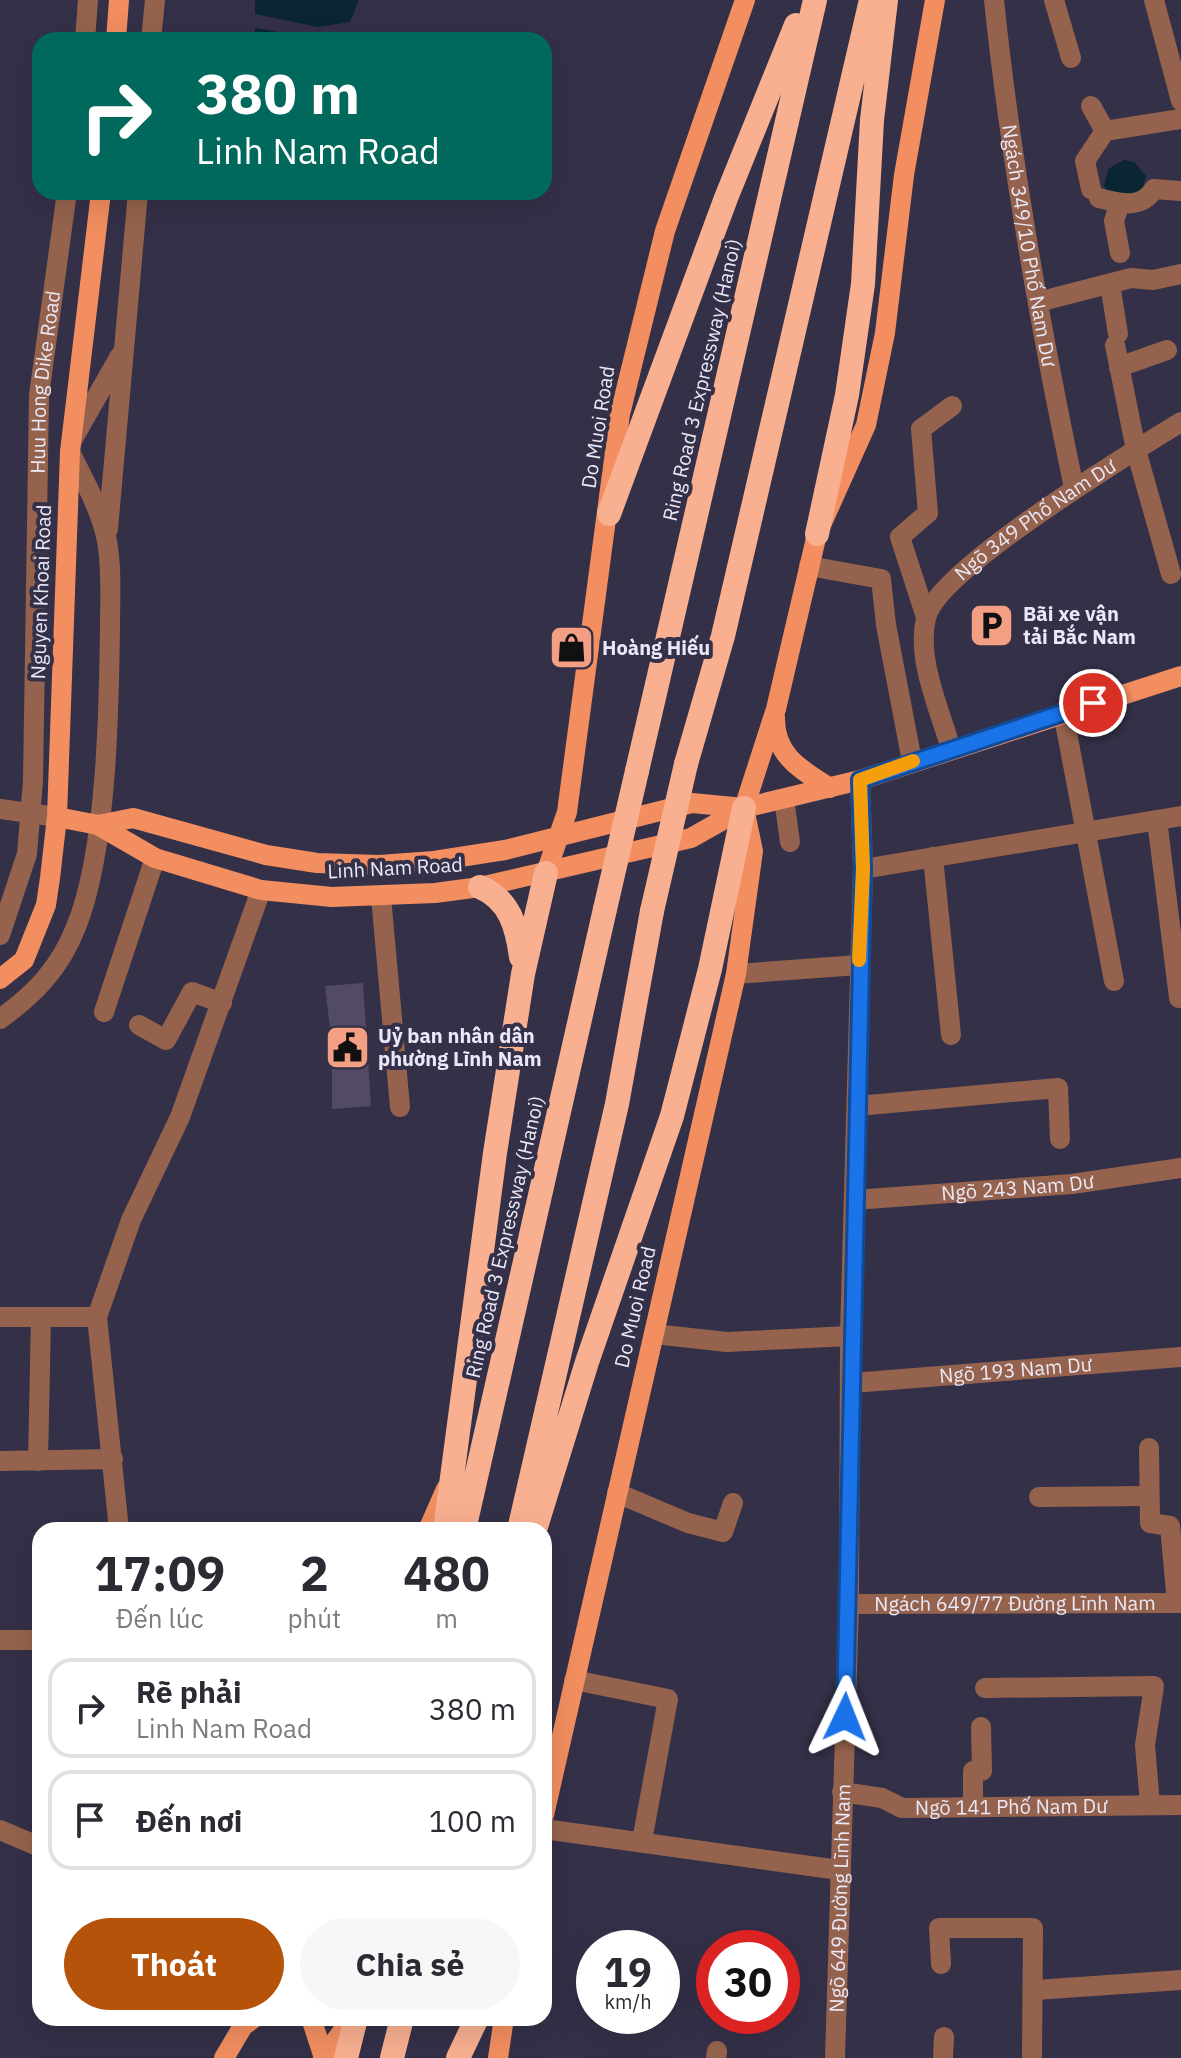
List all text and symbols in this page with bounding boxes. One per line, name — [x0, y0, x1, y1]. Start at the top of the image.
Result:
text: 380 m — [196, 57, 360, 129]
icon: right — [64, 64, 168, 168]
street label: Ngách 349/10 Phố Nam Dư — [996, 123, 1063, 369]
text: Linh Nam Road — [196, 127, 440, 174]
street label: Ring Road 3 Expressway (Hanoi) — [656, 236, 747, 524]
street label: Huu Hong Dike Road — [24, 289, 66, 474]
street label: Do Muoi Road — [574, 364, 621, 490]
street label: Ngõ 349 Phố Nam Dư — [948, 452, 1121, 586]
street label: Nguyen Khoai Road — [24, 504, 57, 680]
place label: Bãi xe vận tải Bắc Nam — [1023, 600, 1136, 650]
parking icon: Bãi xe vận tải Bắc Nam — [968, 602, 1016, 650]
shop icon: Hoàng Hiếu — [547, 624, 595, 672]
place label: Hoàng Hiếu — [602, 634, 710, 661]
pin — [1059, 669, 1127, 737]
icon: arrive — [1071, 681, 1115, 725]
street label: Linh Nam Road — [327, 850, 463, 885]
place label: Uỷ ban nhân dân phường Lĩnh Nam — [378, 1022, 542, 1072]
public building icon: Uỷ ban nhân dân phường Lĩnh Nam — [323, 1024, 371, 1072]
street label: Ring Road 3 Expressway (Hanoi) — [459, 1093, 550, 1381]
street label: Ngõ 243 Nam Dư — [940, 1167, 1096, 1207]
street label: Do Muoi Road — [607, 1244, 662, 1370]
street label: Ngõ 193 Nam Dư — [938, 1350, 1093, 1389]
text: 17:09 — [94, 1542, 225, 1604]
text: 2 — [300, 1542, 329, 1604]
text: 480 — [403, 1542, 490, 1604]
street label: Ngách 649/77 Đường Lĩnh Nam — [874, 1589, 1156, 1617]
text: Đến lúc — [116, 1601, 204, 1635]
text: phút — [287, 1601, 341, 1635]
text: m — [435, 1601, 458, 1635]
text: Rẽ phải — [136, 1672, 241, 1711]
position arrow — [803, 1675, 887, 1759]
icon: right — [68, 1686, 112, 1730]
text: 380 m — [429, 1689, 516, 1728]
text: Linh Nam Road — [136, 1711, 312, 1745]
street label: Ngõ 649 Đường Lĩnh Nam — [822, 1783, 856, 2013]
street label: Ngõ 141 Phố Nam Dư — [915, 1792, 1108, 1821]
icon: arrive — [68, 1798, 112, 1842]
text: Đến nơi — [136, 1801, 242, 1840]
text: 100 m — [429, 1801, 516, 1840]
button: Thoát — [64, 1918, 284, 2010]
button: Chia sẻ — [300, 1918, 520, 2010]
speed limit sign: 30 — [696, 1930, 800, 2034]
text: 19 — [604, 1946, 652, 1998]
text: km/h — [604, 1988, 652, 2015]

